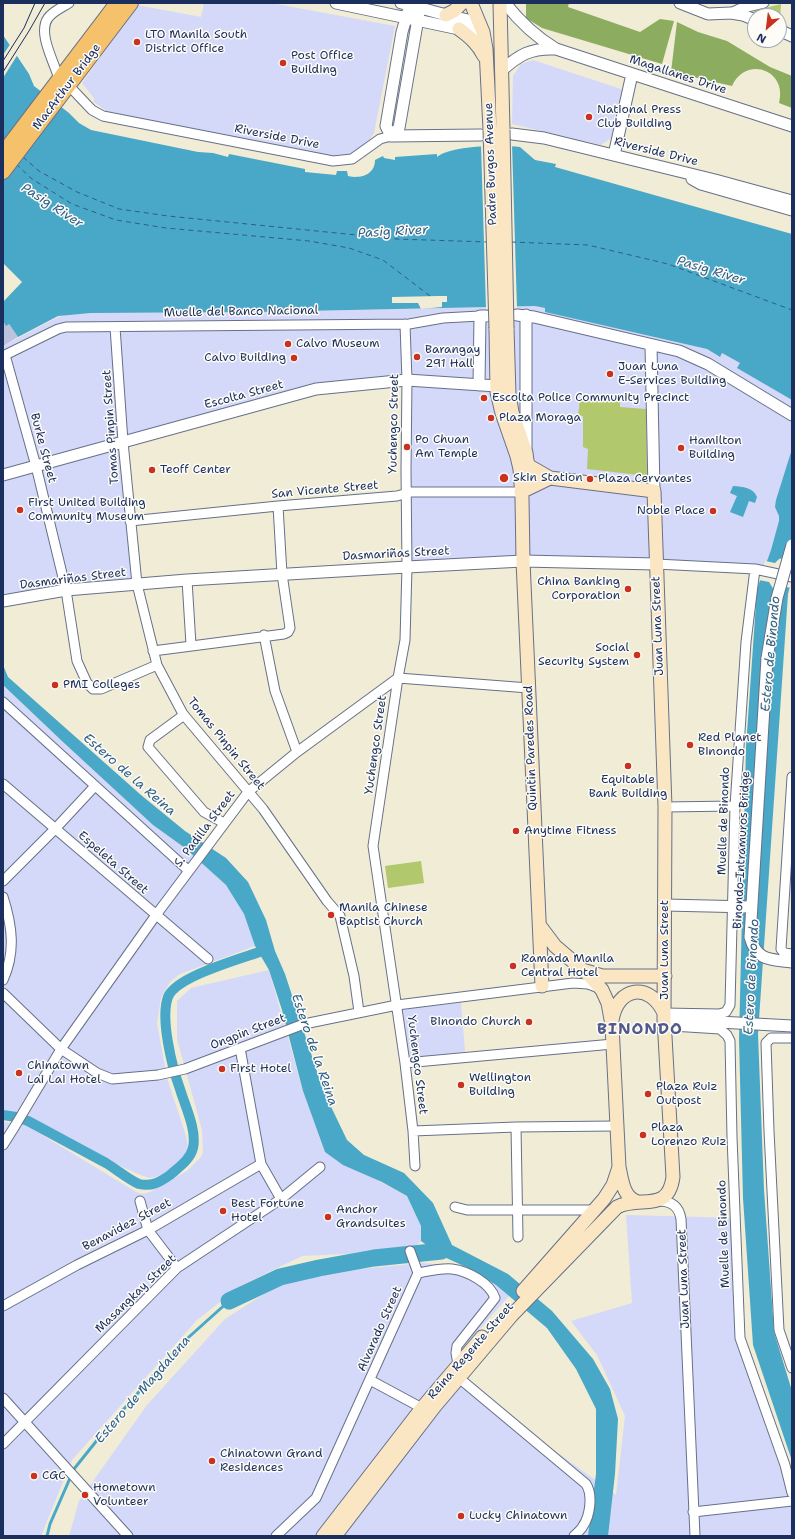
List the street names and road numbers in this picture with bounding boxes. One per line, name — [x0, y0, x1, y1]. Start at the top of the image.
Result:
street label: MacArthur Bridge — [30, 41, 104, 133]
street label: Magallanes Drive — [627, 52, 729, 98]
street label: Padre Burgos Avenue — [482, 102, 500, 226]
street label: Riverside Drive — [233, 122, 321, 152]
street label: Riverside Drive — [612, 135, 700, 169]
street label: Muelle del Banco Nacional — [164, 303, 318, 321]
street label: Tomas Pinpin Street — [100, 369, 122, 485]
street label: Yuchengco Street — [386, 374, 402, 474]
street label: Escolta Street — [203, 378, 285, 412]
street label: Burke Street — [27, 411, 59, 485]
street label: San Vicente Street — [271, 478, 379, 502]
street label: Dasmariñas Street — [342, 544, 450, 564]
street label: Dasmariñas Street — [19, 565, 127, 593]
street label: Juan Luna Street — [649, 576, 667, 676]
street label: Quintin Paredes Road — [522, 685, 540, 811]
street label: Yuchengco Street — [362, 694, 390, 796]
street label: Tomas Pinpin Street — [184, 695, 268, 793]
street label: Muelle de Binondo — [715, 767, 733, 875]
street label: Binondo-Intramuros Bridge — [731, 771, 753, 929]
street label: S. Padilla Street — [172, 788, 238, 870]
street label: Espeleta Street — [75, 829, 151, 897]
street label: Juan Luna Street — [658, 900, 672, 1000]
street label: Ongpin Street — [208, 1011, 288, 1053]
street label: Yuchengco Street — [404, 1014, 430, 1116]
street label: Muelle de Binondo — [715, 1180, 733, 1288]
street label: Benavidez Street — [80, 1196, 174, 1254]
street label: Juan Luna Street — [675, 1229, 693, 1329]
street label: Masangkay Street — [93, 1252, 179, 1336]
street label: Alvarado Street — [355, 1284, 405, 1374]
street label: Reina Regente Street — [425, 1300, 517, 1402]

